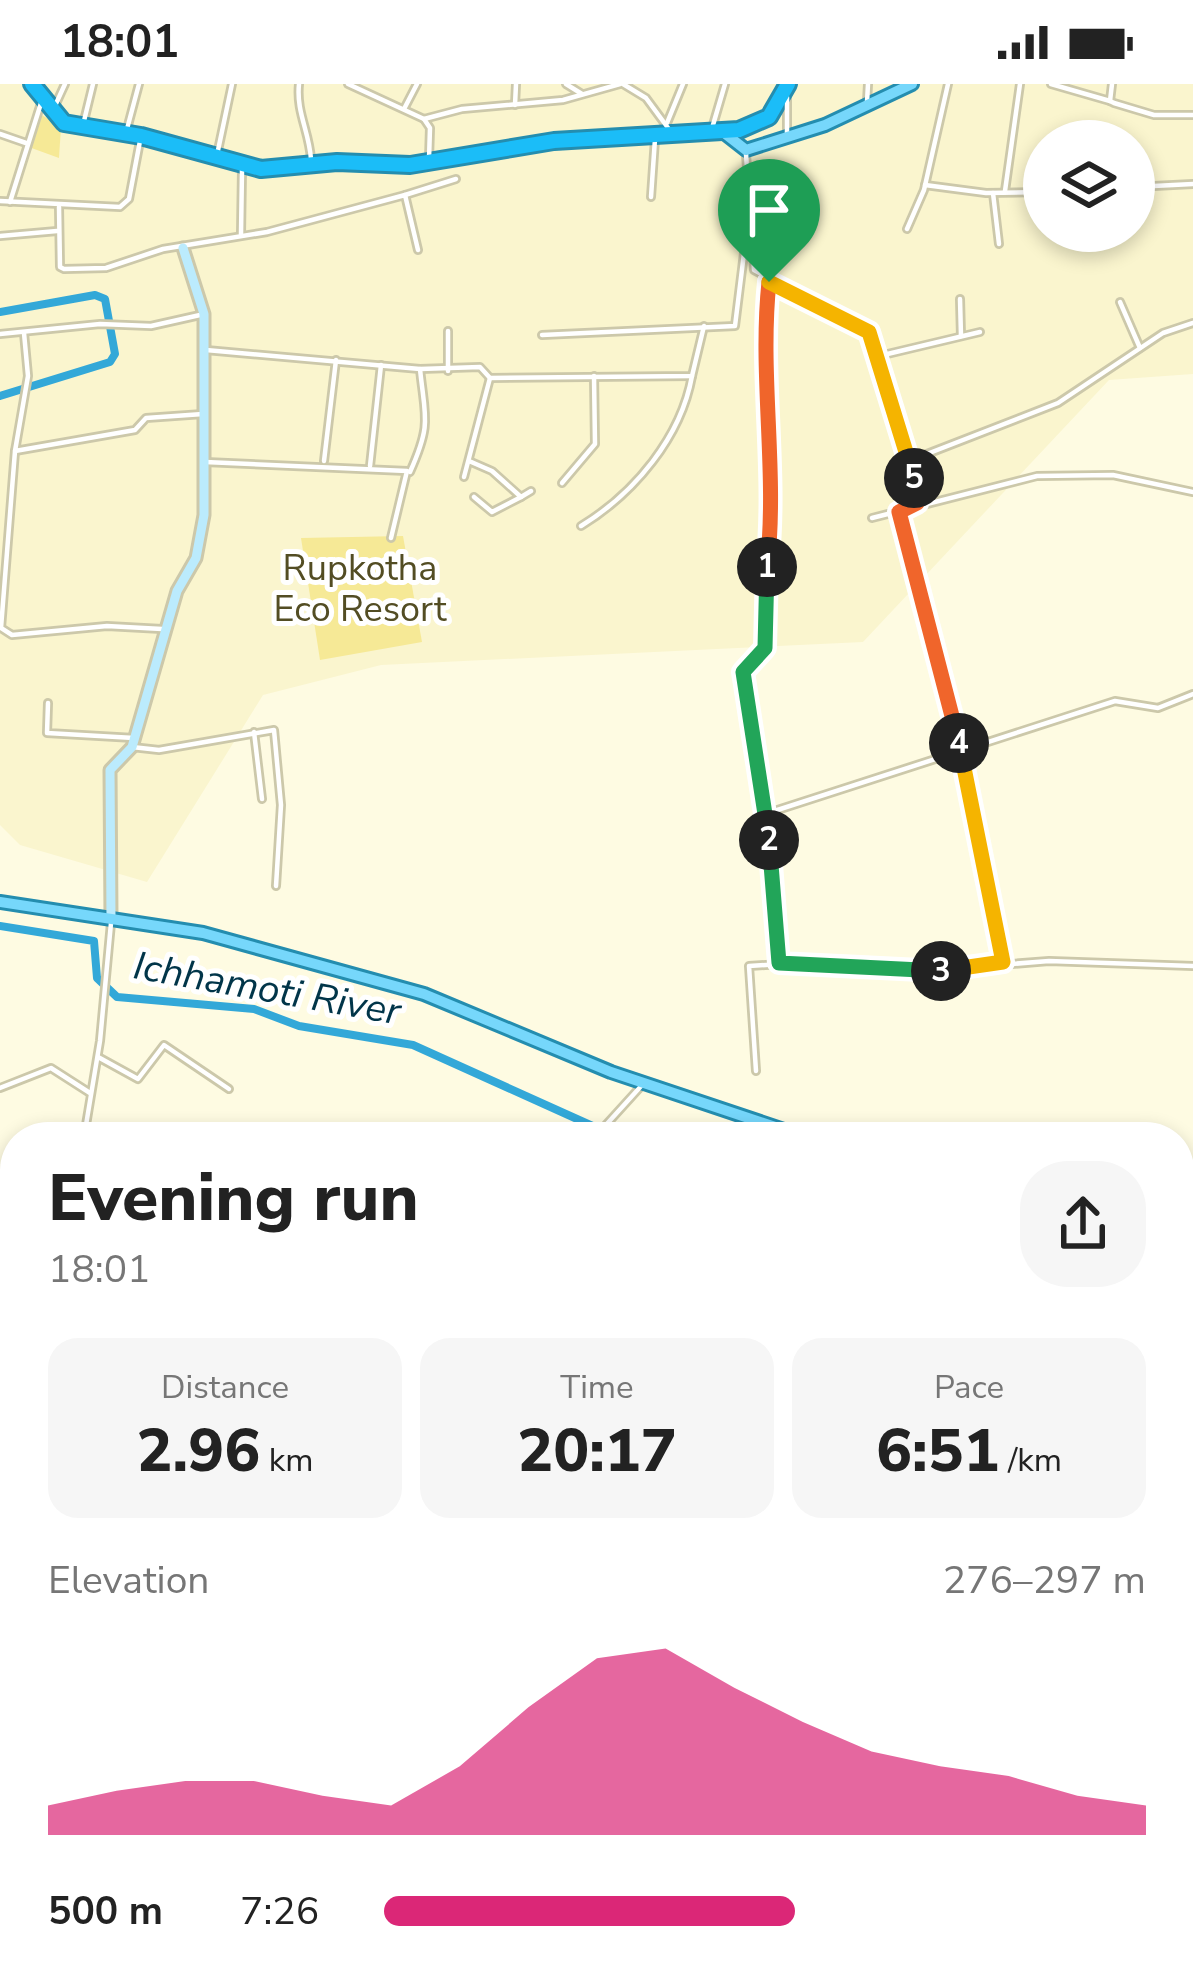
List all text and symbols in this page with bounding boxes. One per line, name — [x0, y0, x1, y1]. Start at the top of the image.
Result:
text: 18:01 — [60, 12, 179, 73]
map controls — [1023, 120, 1155, 252]
button: layers — [1023, 120, 1155, 252]
pin — [718, 159, 820, 282]
icon: arrive — [736, 177, 802, 243]
pin: 5 — [884, 448, 944, 508]
text: 5 — [904, 455, 924, 500]
pin: 1 — [737, 537, 797, 597]
park label: Rupkotha Eco Resort — [273, 544, 447, 634]
text: 1 — [757, 544, 777, 589]
pin: 4 — [929, 713, 989, 773]
text: 4 — [949, 720, 969, 765]
pin: 2 — [739, 810, 799, 870]
text: 2 — [759, 817, 779, 862]
water label: Ichhamoti River — [129, 939, 406, 1039]
pin: 3 — [911, 941, 971, 1001]
text: 3 — [931, 948, 951, 993]
text: Evening run — [48, 1153, 419, 1243]
button: share — [1020, 1161, 1146, 1287]
text: 18:01 — [48, 1243, 151, 1296]
text: Distance — [161, 1365, 289, 1410]
text: Time — [560, 1365, 634, 1410]
text: Pace — [934, 1365, 1004, 1410]
text: 2.96 — [137, 1410, 260, 1492]
text: 20:17 — [517, 1410, 677, 1492]
text: 6:51 — [876, 1410, 1000, 1492]
text: km — [260, 1438, 313, 1483]
text: /km — [1000, 1438, 1062, 1483]
text: Elevation — [48, 1554, 209, 1607]
text: 276–297 m — [943, 1554, 1146, 1607]
text: 500 m — [48, 1885, 163, 1938]
text: 7:26 — [240, 1885, 319, 1938]

